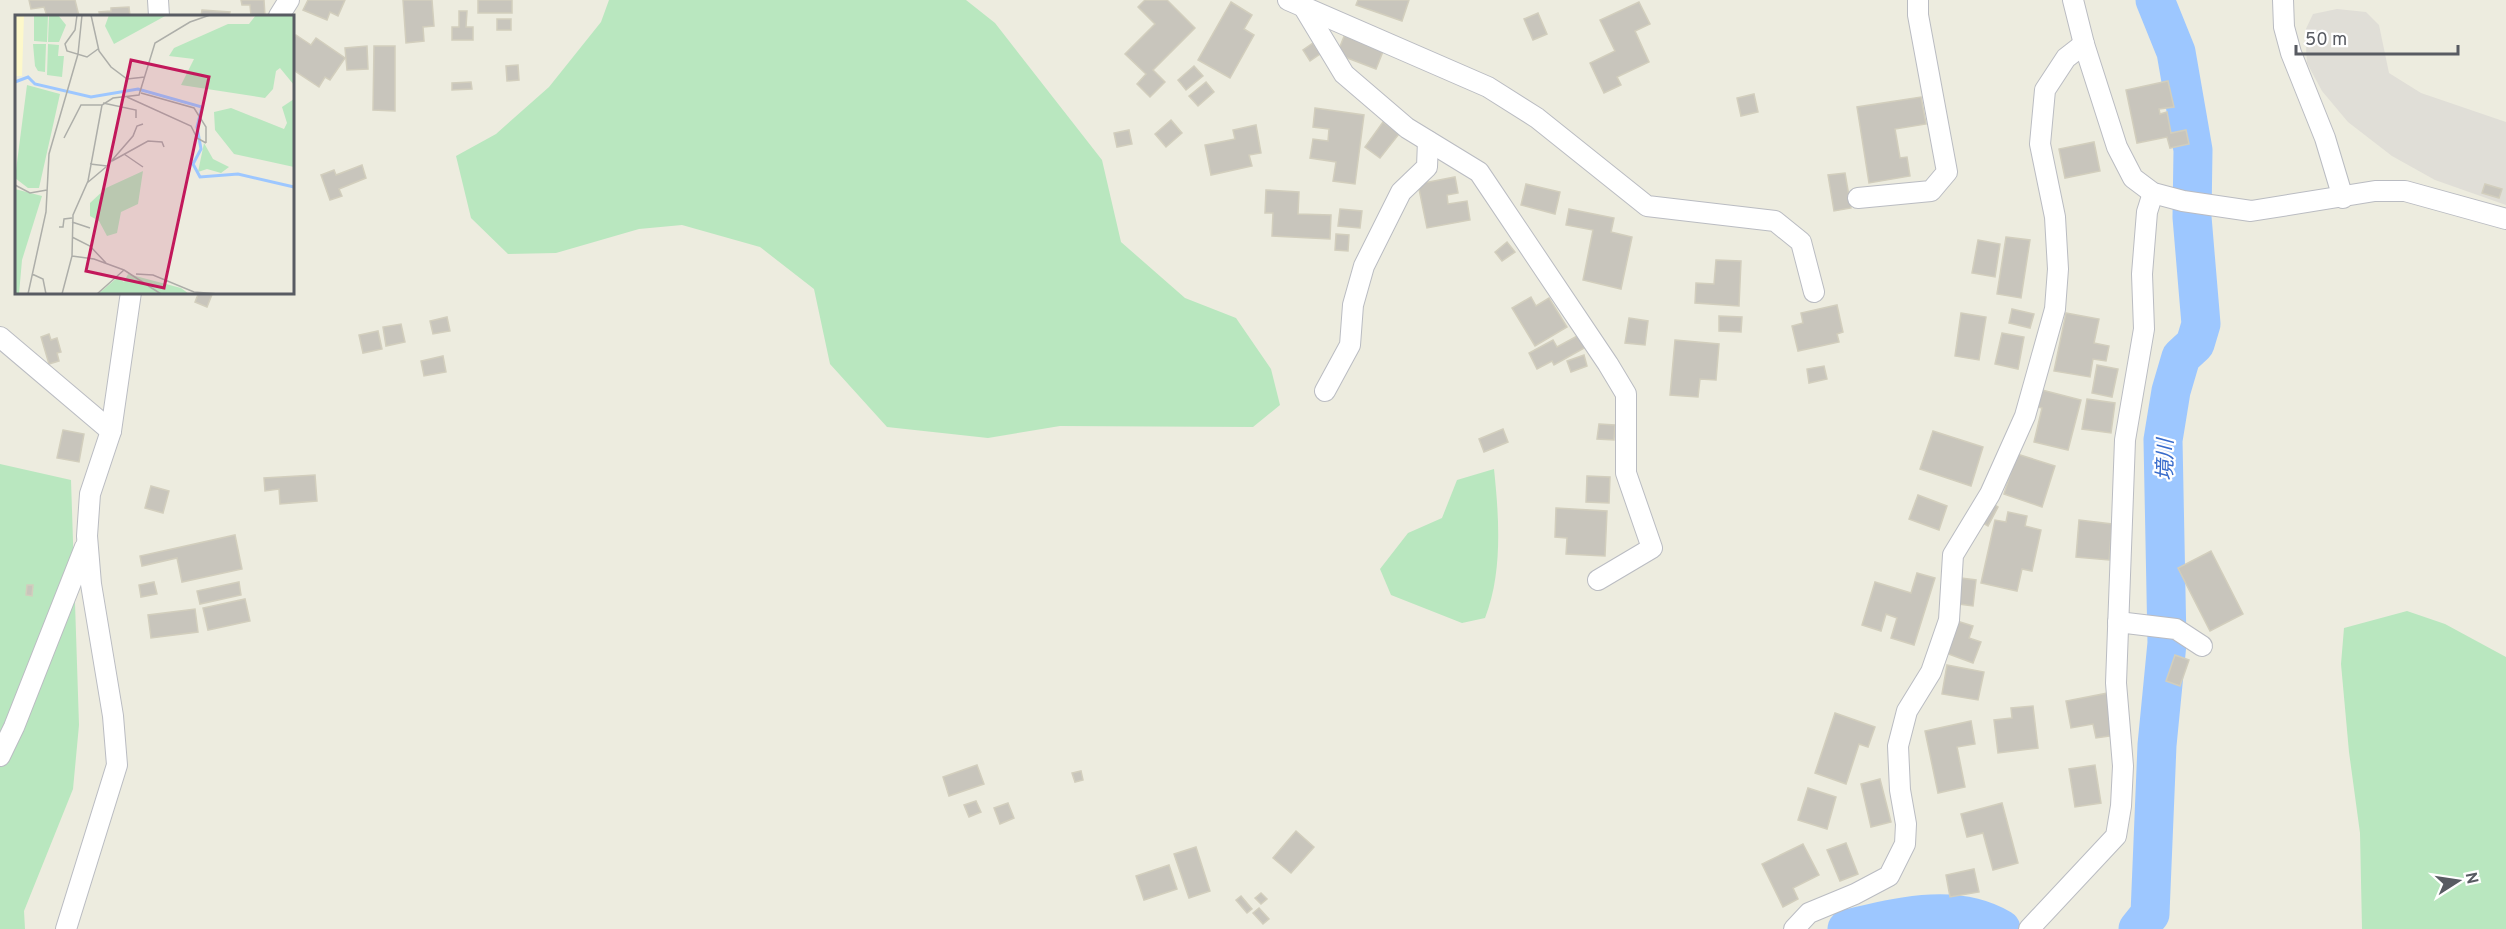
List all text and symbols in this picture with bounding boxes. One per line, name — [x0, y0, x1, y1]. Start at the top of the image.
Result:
inset map — [15, 15, 294, 294]
scale bar — [2296, 18, 2458, 56]
text: 50 m — [2305, 29, 2347, 52]
water label: 境川 — [2153, 437, 2180, 481]
north arrow — [2428, 851, 2488, 911]
text: N — [2460, 871, 2482, 886]

